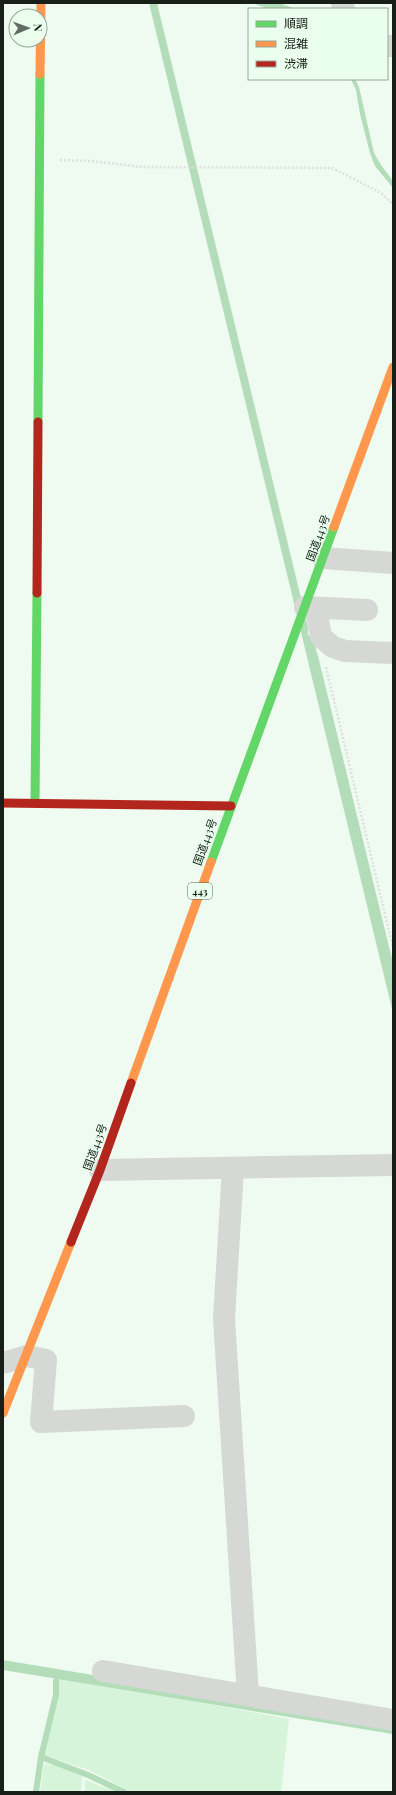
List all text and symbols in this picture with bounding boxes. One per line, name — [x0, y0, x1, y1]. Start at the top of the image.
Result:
north arrow — [8, 8, 48, 48]
legend — [248, 8, 388, 80]
text: 順調 — [284, 15, 308, 31]
text: N — [31, 23, 46, 32]
text: 混雑 — [284, 35, 308, 51]
text: 渋滞 — [284, 55, 308, 71]
street label: 国道443号 — [302, 512, 333, 563]
street label: 国道443号 — [189, 816, 220, 867]
road number: 443 — [188, 883, 212, 899]
street label: 国道443号 — [79, 1121, 110, 1172]

